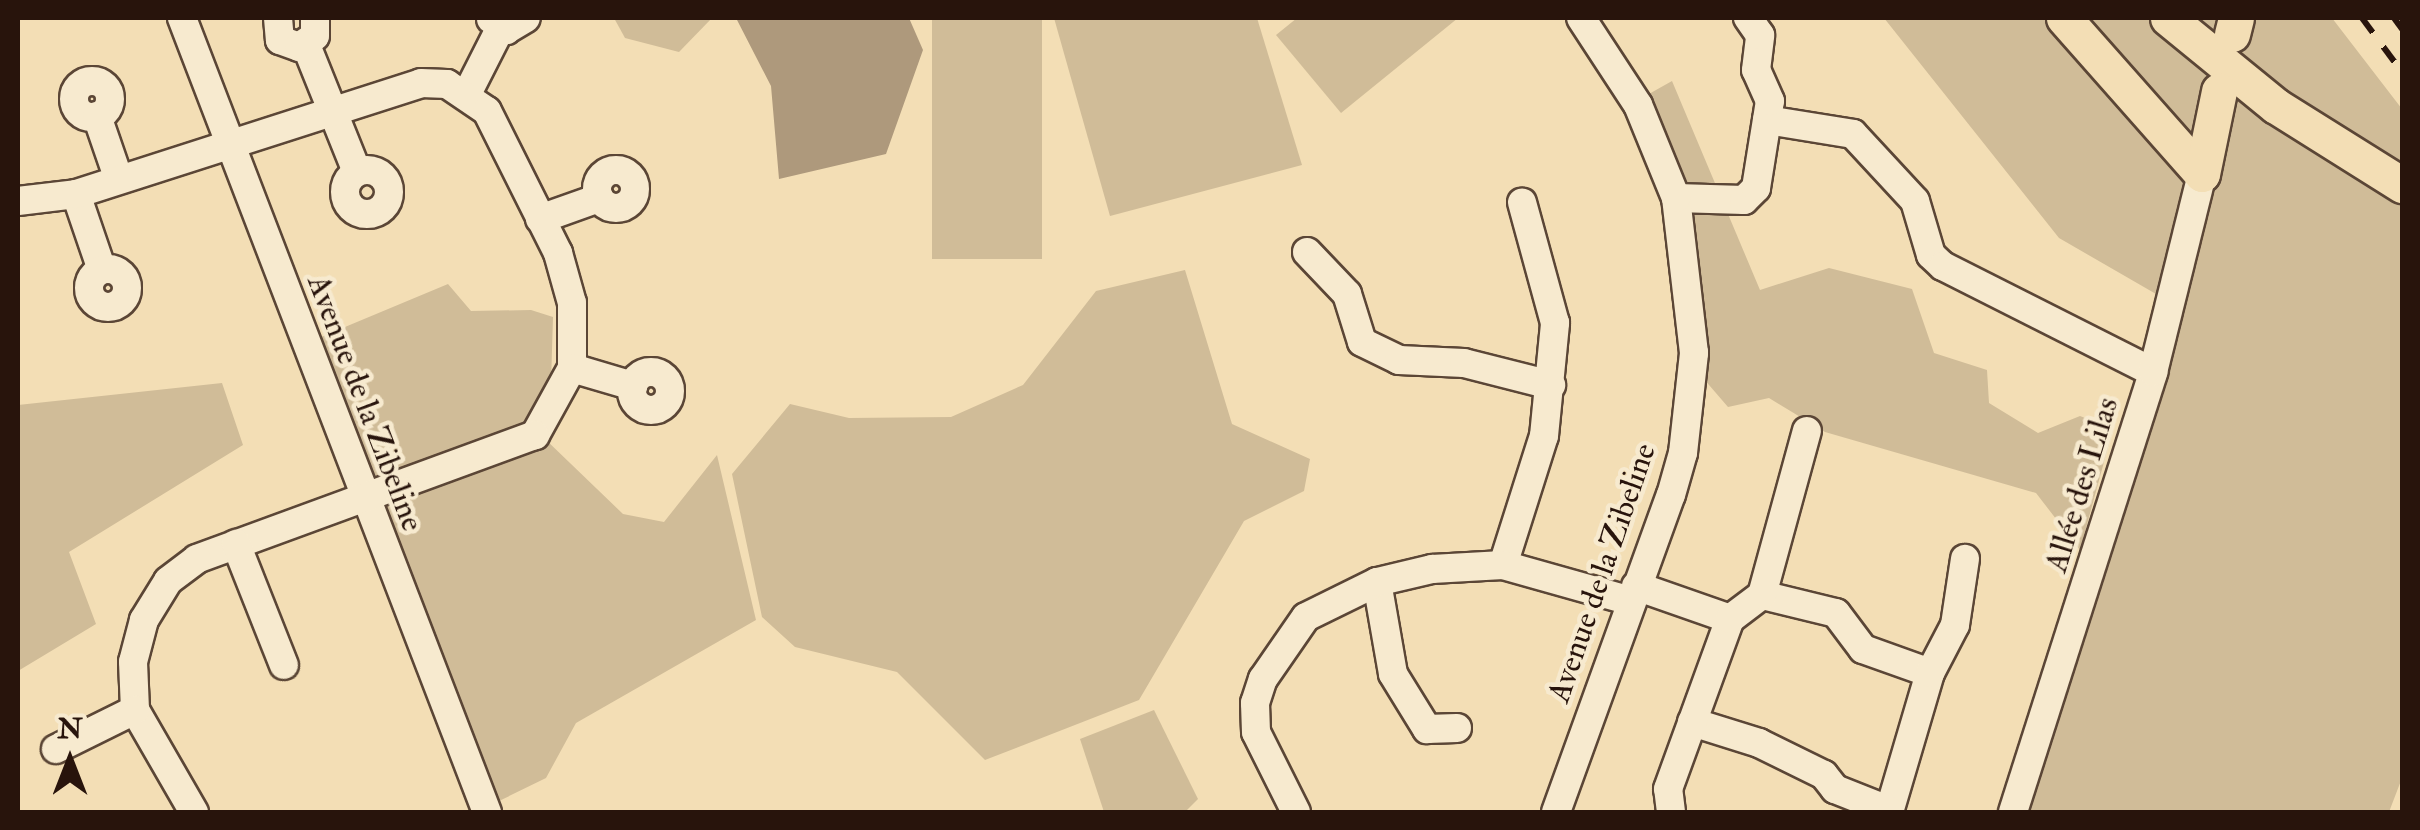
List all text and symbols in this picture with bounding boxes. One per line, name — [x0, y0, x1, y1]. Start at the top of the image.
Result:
street label: Avenue de la Zibeline — [298, 269, 432, 537]
street label: Allée des Lilas — [2037, 393, 2127, 577]
street label: Avenue de la Zibeline — [1540, 438, 1664, 708]
north arrow — [20, 710, 120, 810]
text: N — [57, 712, 83, 747]

